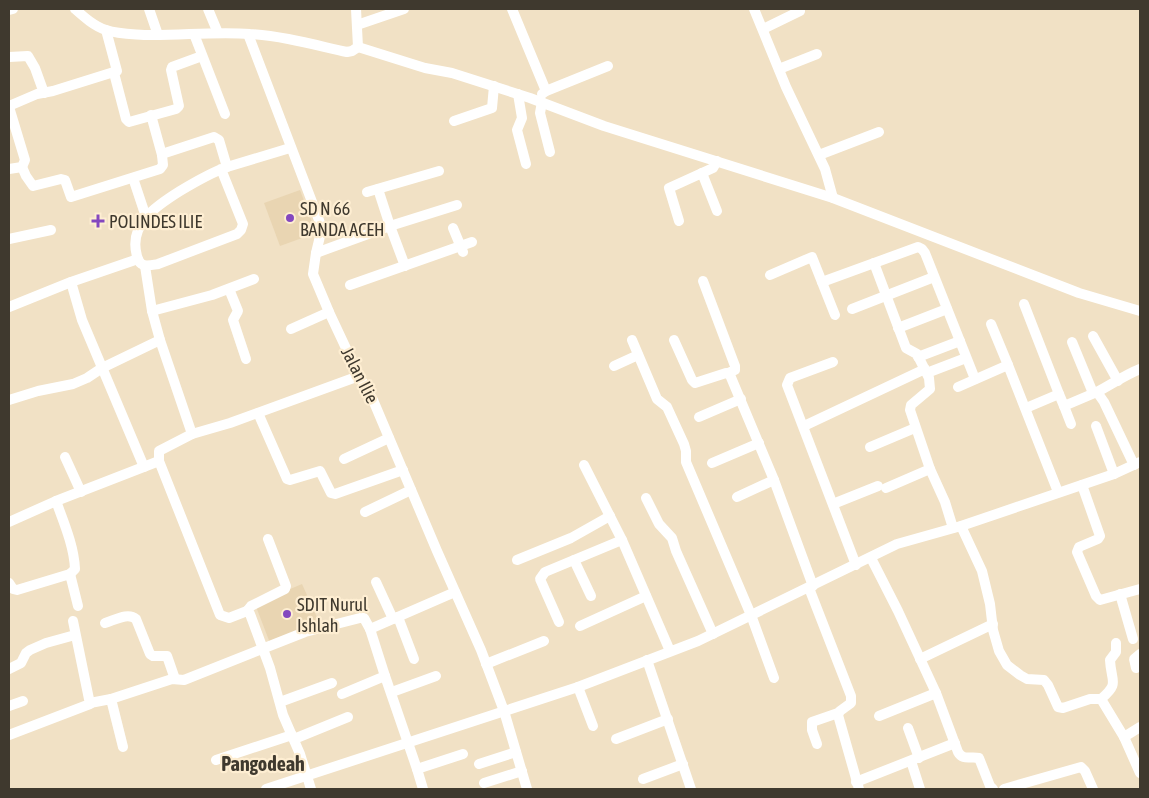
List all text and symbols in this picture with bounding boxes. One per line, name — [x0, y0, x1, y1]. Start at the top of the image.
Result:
place label: SD N 66 BANDA ACEH — [300, 198, 384, 240]
place label: POLINDES ILIE — [109, 211, 202, 232]
marker: SD N 66 BANDA ACEH — [284, 212, 296, 224]
marker: POLINDES ILIE — [91, 214, 105, 228]
street label: Jalan Ilie — [337, 343, 383, 407]
place label: SDIT Nurul Ishlah — [297, 594, 368, 636]
marker: SDIT Nurul Ishlah — [281, 608, 293, 620]
district label: Pangodeah — [221, 752, 305, 775]

